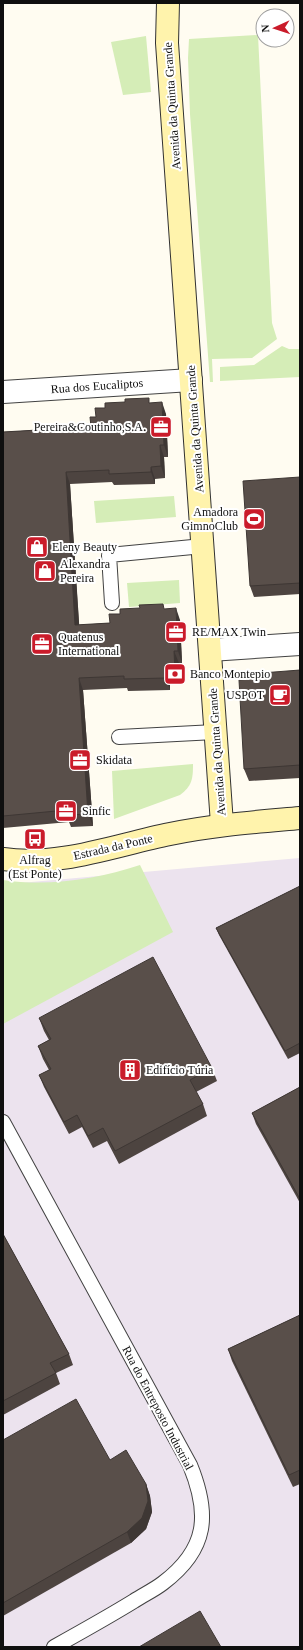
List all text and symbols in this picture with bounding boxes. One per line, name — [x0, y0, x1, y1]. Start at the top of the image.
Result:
north arrow — [255, 8, 295, 48]
text: N — [259, 24, 271, 33]
street label: Avenida da Quinta Grande — [161, 42, 183, 170]
street label: Avenida da Quinta Grande — [184, 365, 206, 493]
street label: Rua dos Eucaliptos — [50, 376, 144, 396]
office icon: Pereira&Coutinho,S.A. — [148, 414, 174, 440]
place label: Pereira&Coutinho,S.A. — [34, 420, 146, 434]
place label: Amadora GimnoClub — [181, 505, 239, 533]
sports icon: Amadora GimnoClub — [241, 506, 267, 532]
shop icon: Eleny Beauty — [24, 534, 50, 560]
place label: Eleny Beauty — [52, 540, 117, 554]
place label: Alexandra Pereira — [60, 557, 111, 585]
shop icon: Alexandra Pereira — [32, 558, 58, 584]
office icon: RE/MAX Twin — [163, 619, 189, 645]
place label: RE/MAX Twin — [192, 625, 266, 639]
place label: Quatenus International — [58, 630, 120, 658]
office icon: Quatenus International — [29, 631, 55, 657]
bank icon: Banco Montepio — [162, 661, 188, 687]
place label: Banco Montepio — [190, 667, 270, 681]
cafe icon: USPOT — [267, 682, 293, 708]
street label: Avenida da Quinta Grande — [206, 688, 228, 816]
place label: USPOT — [226, 688, 265, 702]
office icon: Skidata — [67, 747, 93, 773]
place label: Skidata — [96, 753, 133, 767]
office icon: Sinfic — [53, 798, 79, 824]
place label: Sinfic — [82, 804, 111, 818]
bus stop icon: Alfrag (Est Ponte) — [22, 826, 48, 852]
street label: Estrada da Ponte — [72, 831, 154, 863]
place label: Alfrag (Est Ponte) — [8, 853, 62, 881]
building icon: Edifício Túria — [117, 1057, 143, 1083]
place label: Edifício Túria — [146, 1063, 214, 1077]
street label: Rua do Entreposto Industrial — [119, 1344, 197, 1473]

